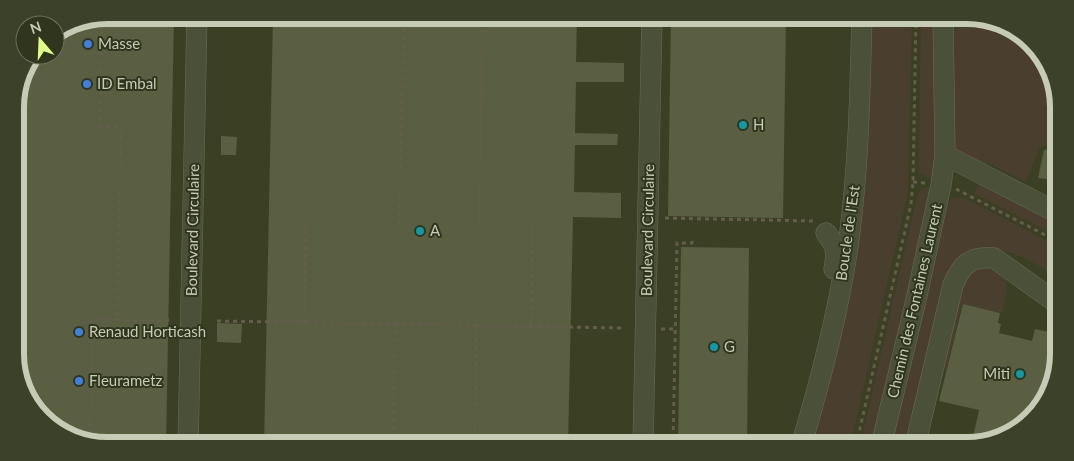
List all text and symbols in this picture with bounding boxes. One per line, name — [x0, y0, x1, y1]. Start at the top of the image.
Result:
north arrow — [15, 15, 65, 65]
text: N — [28, 17, 43, 37]
place label: Masse — [98, 34, 140, 52]
marker: Masse — [82, 38, 94, 50]
place label: ID Embal — [97, 74, 157, 92]
marker: ID Embal — [81, 78, 93, 90]
place label: H — [753, 115, 764, 133]
marker: H — [737, 119, 749, 131]
street label: Boulevard Circulaire — [182, 164, 202, 296]
street label: Boulevard Circulaire — [637, 164, 657, 296]
street label: Boucle de l'Est — [831, 183, 863, 282]
street label: Chemin des Fontaines Laurent — [883, 201, 945, 400]
place label: A — [430, 221, 441, 239]
marker: A — [414, 225, 426, 237]
place label: Renaud Horticash — [89, 322, 206, 340]
marker: Renaud Horticash — [73, 326, 85, 338]
place label: G — [724, 337, 735, 355]
marker: G — [708, 341, 720, 353]
place label: Miti — [983, 364, 1010, 382]
marker: Miti — [1014, 368, 1026, 380]
place label: Fleurametz — [89, 371, 163, 389]
marker: Fleurametz — [73, 375, 85, 387]

